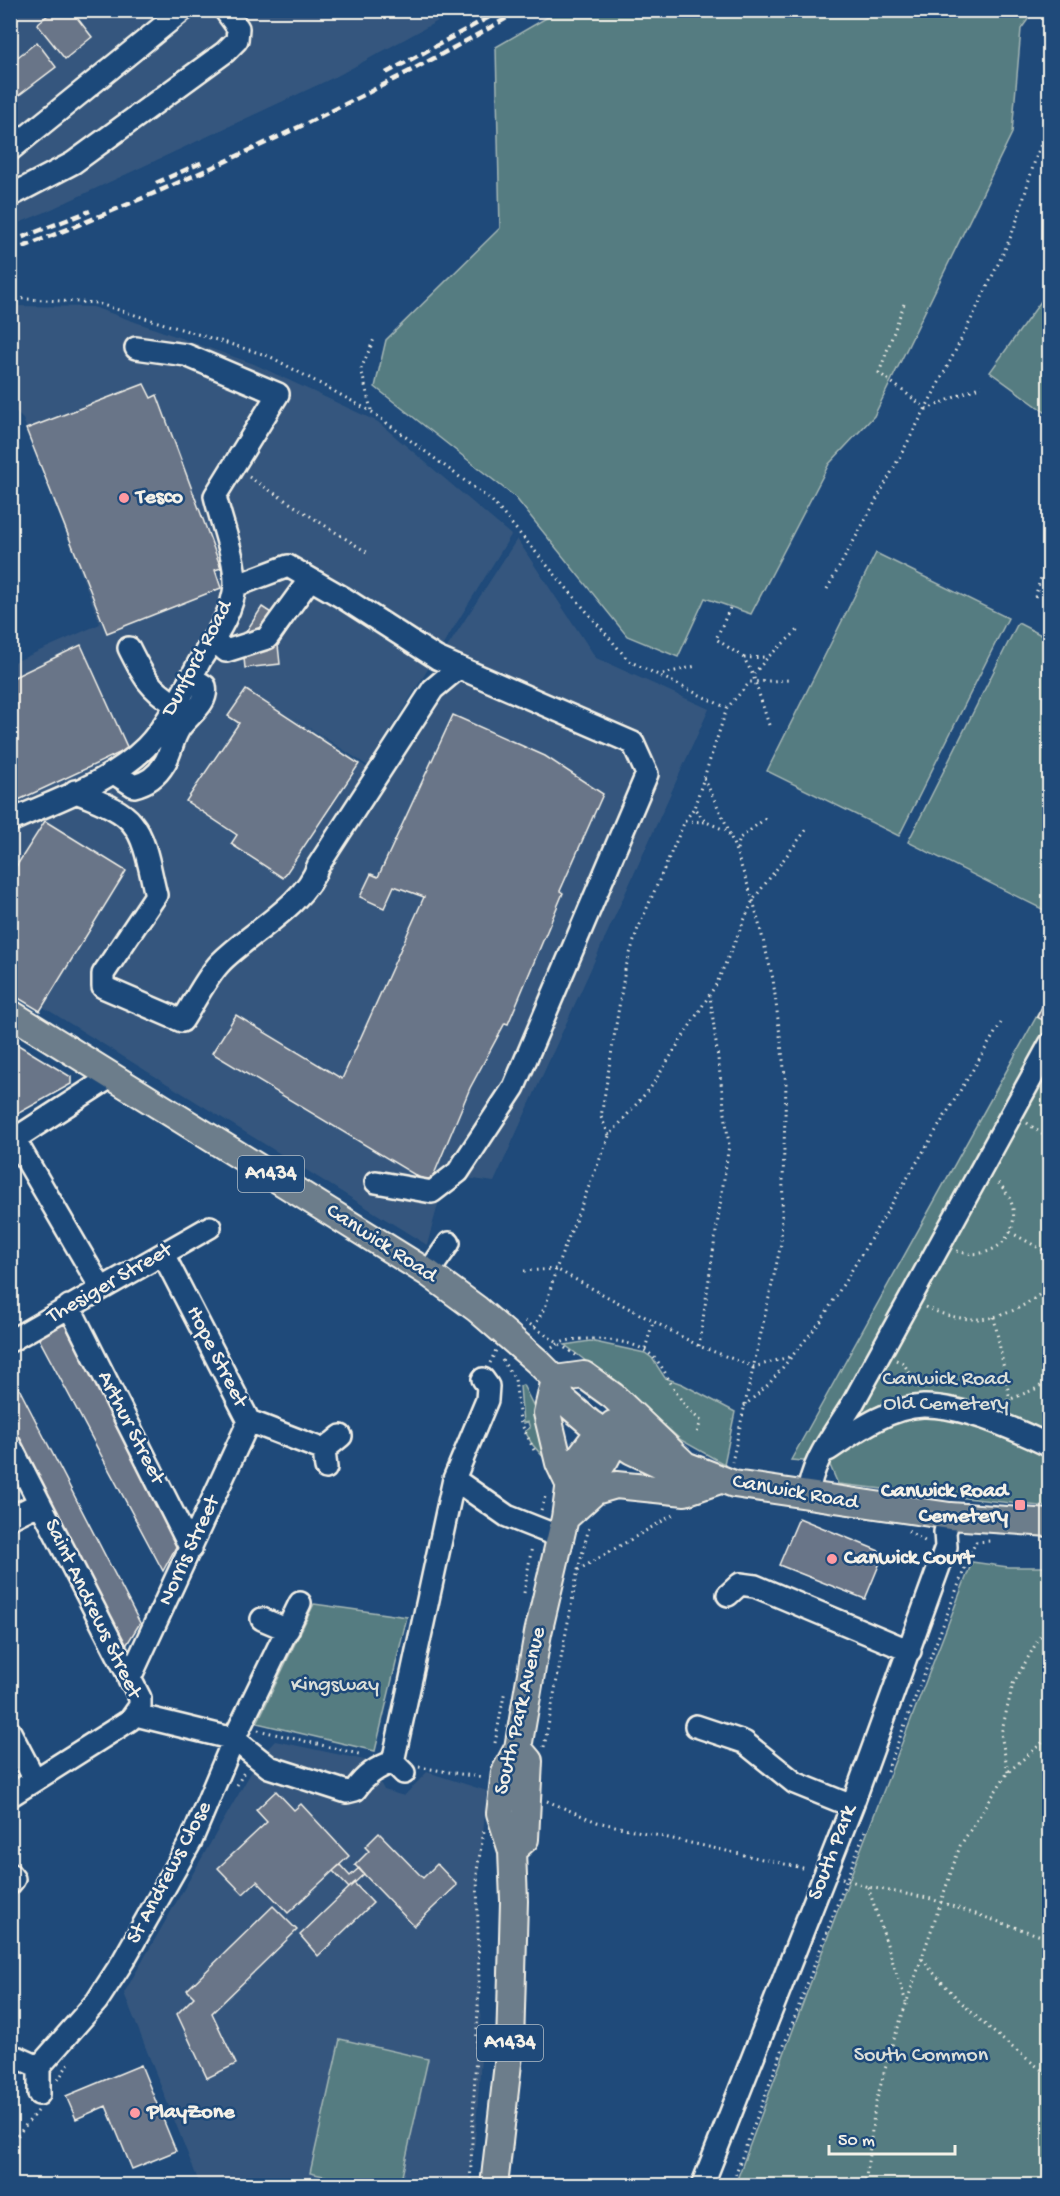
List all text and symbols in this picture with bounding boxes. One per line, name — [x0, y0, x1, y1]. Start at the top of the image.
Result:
place label: Tesco — [134, 485, 183, 511]
marker: Tesco — [117, 491, 131, 505]
street label: Dunford Road — [156, 595, 240, 723]
road number: A1434 — [238, 1156, 304, 1192]
street label: Canwick Road — [321, 1199, 443, 1291]
street label: Thesiger Street — [41, 1237, 179, 1331]
street label: Hope Street — [179, 1302, 253, 1414]
street label: Arthur Street — [90, 1367, 171, 1491]
park label: Canwick Road Old Cemetery — [883, 1367, 1012, 1418]
street label: Canwick Road — [730, 1469, 862, 1517]
place label: Canwick Road Cemetery — [880, 1479, 1010, 1530]
street label: Norris Street — [153, 1490, 228, 1610]
marker: Canwick Road Cemetery — [1013, 1498, 1027, 1512]
street label: Saint Andrews Street — [37, 1515, 148, 1705]
place label: Canwick Court — [843, 1546, 975, 1572]
marker: Canwick Court — [825, 1552, 839, 1566]
street label: South Park Avenue — [489, 1624, 553, 1797]
park label: Kingsway — [291, 1673, 379, 1699]
street label: St Andrews Close — [121, 1797, 219, 1949]
street label: South Park — [803, 1800, 864, 1904]
road number: A1434 — [477, 2025, 543, 2061]
park label: South Common — [854, 2043, 989, 2069]
place label: PlayZone — [146, 2100, 235, 2126]
marker: PlayZone — [128, 2106, 142, 2120]
scale bar — [829, 2118, 955, 2156]
text: 50 m — [838, 2131, 875, 2152]

